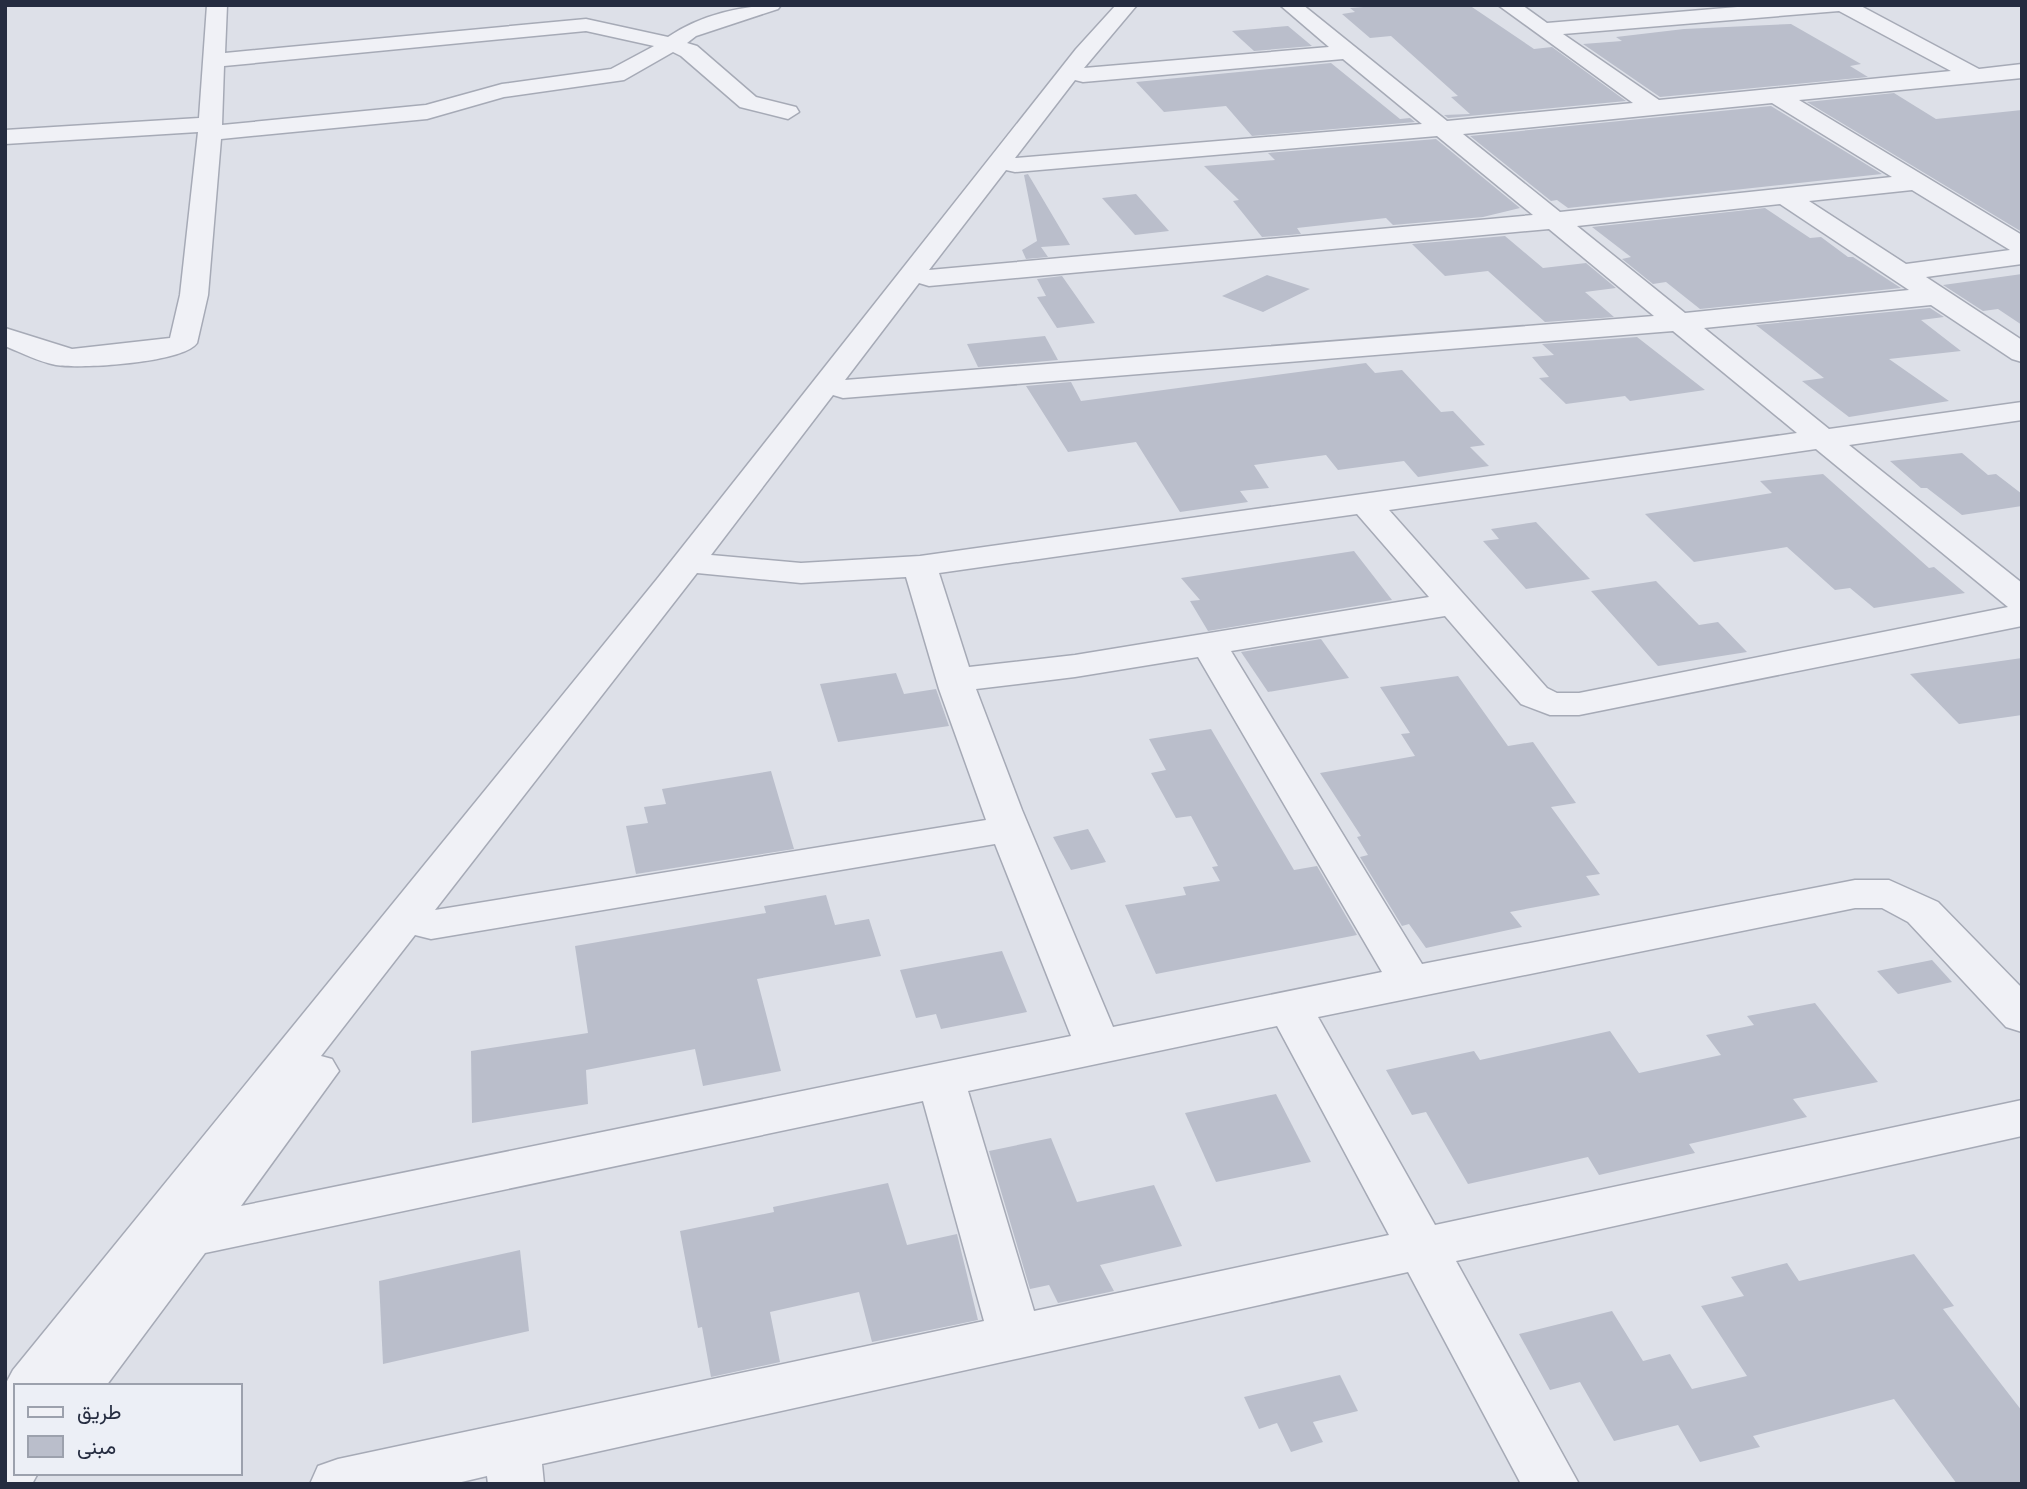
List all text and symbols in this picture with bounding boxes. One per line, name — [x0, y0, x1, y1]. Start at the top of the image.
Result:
legend — [14, 1384, 242, 1475]
text: طريق — [77, 1399, 122, 1425]
text: مبنى — [77, 1434, 116, 1459]

